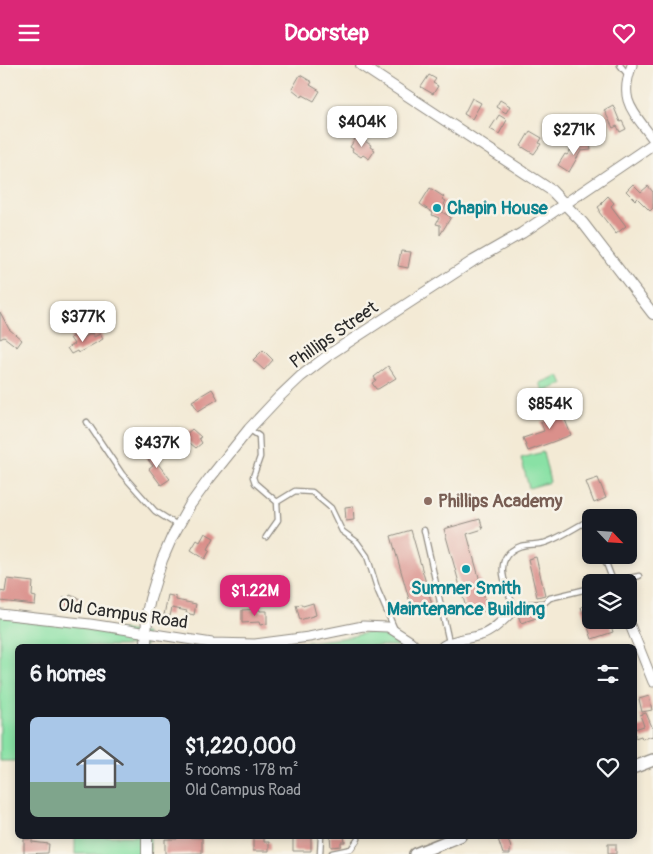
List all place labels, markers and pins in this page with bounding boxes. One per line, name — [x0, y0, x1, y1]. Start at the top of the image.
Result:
pin: $404K — [327, 106, 397, 148]
pin: $271K — [539, 113, 609, 156]
place label: Chapin House — [447, 197, 549, 220]
marker: Chapin House — [431, 202, 443, 214]
pin: $377K — [48, 301, 118, 343]
pin: $854K — [515, 387, 585, 430]
pin: $437K — [122, 427, 192, 469]
place label: Phillips Academy — [438, 490, 563, 513]
marker: Phillips Academy — [422, 495, 434, 507]
marker: Sumner Smith Maintenance Building — [460, 563, 472, 575]
pin: $1.22M — [214, 575, 296, 617]
place label: Sumner Smith Maintenance Building — [387, 577, 545, 621]

